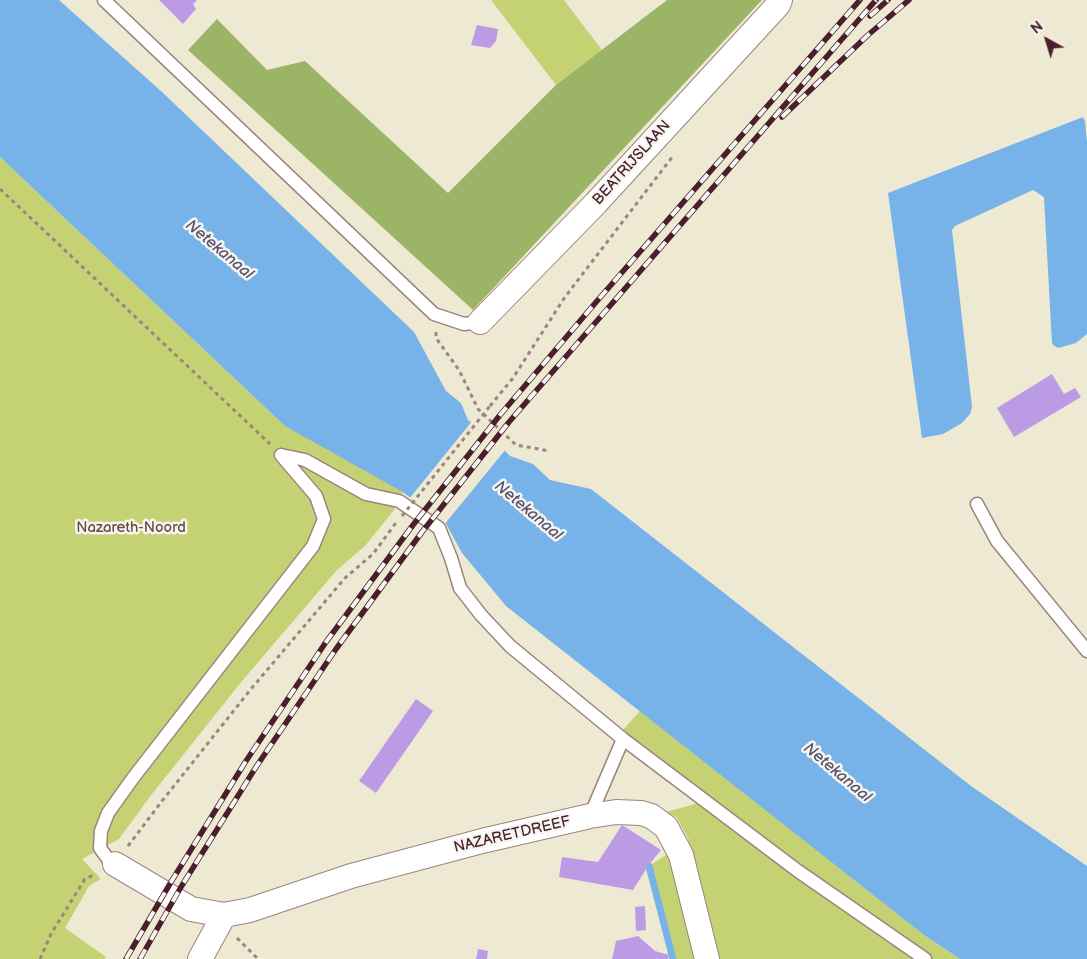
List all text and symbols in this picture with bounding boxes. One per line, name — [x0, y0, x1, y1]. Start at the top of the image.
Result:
north arrow — [1022, 15, 1072, 65]
text: N — [1028, 18, 1047, 38]
street label: BEATRIJSLAAN — [589, 117, 675, 209]
water label: Netekanaal — [181, 216, 257, 284]
water label: Netekanaal — [490, 477, 566, 545]
park label: Nazareth-Noord — [76, 519, 186, 537]
water label: Netekanaal — [799, 739, 875, 807]
street label: NAZARETDREEF — [452, 813, 572, 857]

